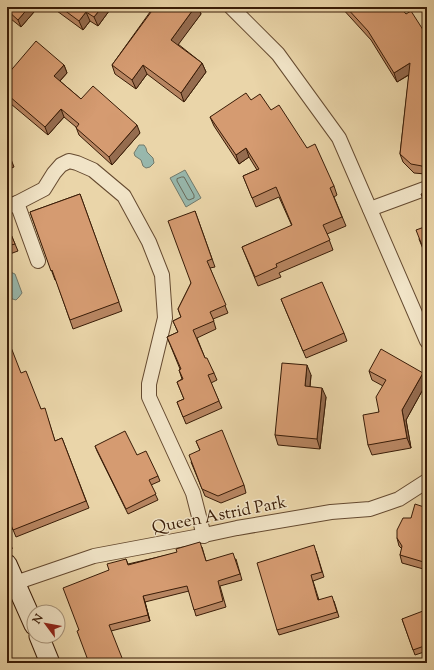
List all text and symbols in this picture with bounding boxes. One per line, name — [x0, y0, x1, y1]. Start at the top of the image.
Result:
street label: Queen Astrid Park — [150, 491, 289, 541]
north arrow — [26, 604, 66, 644]
text: N — [29, 611, 48, 628]

